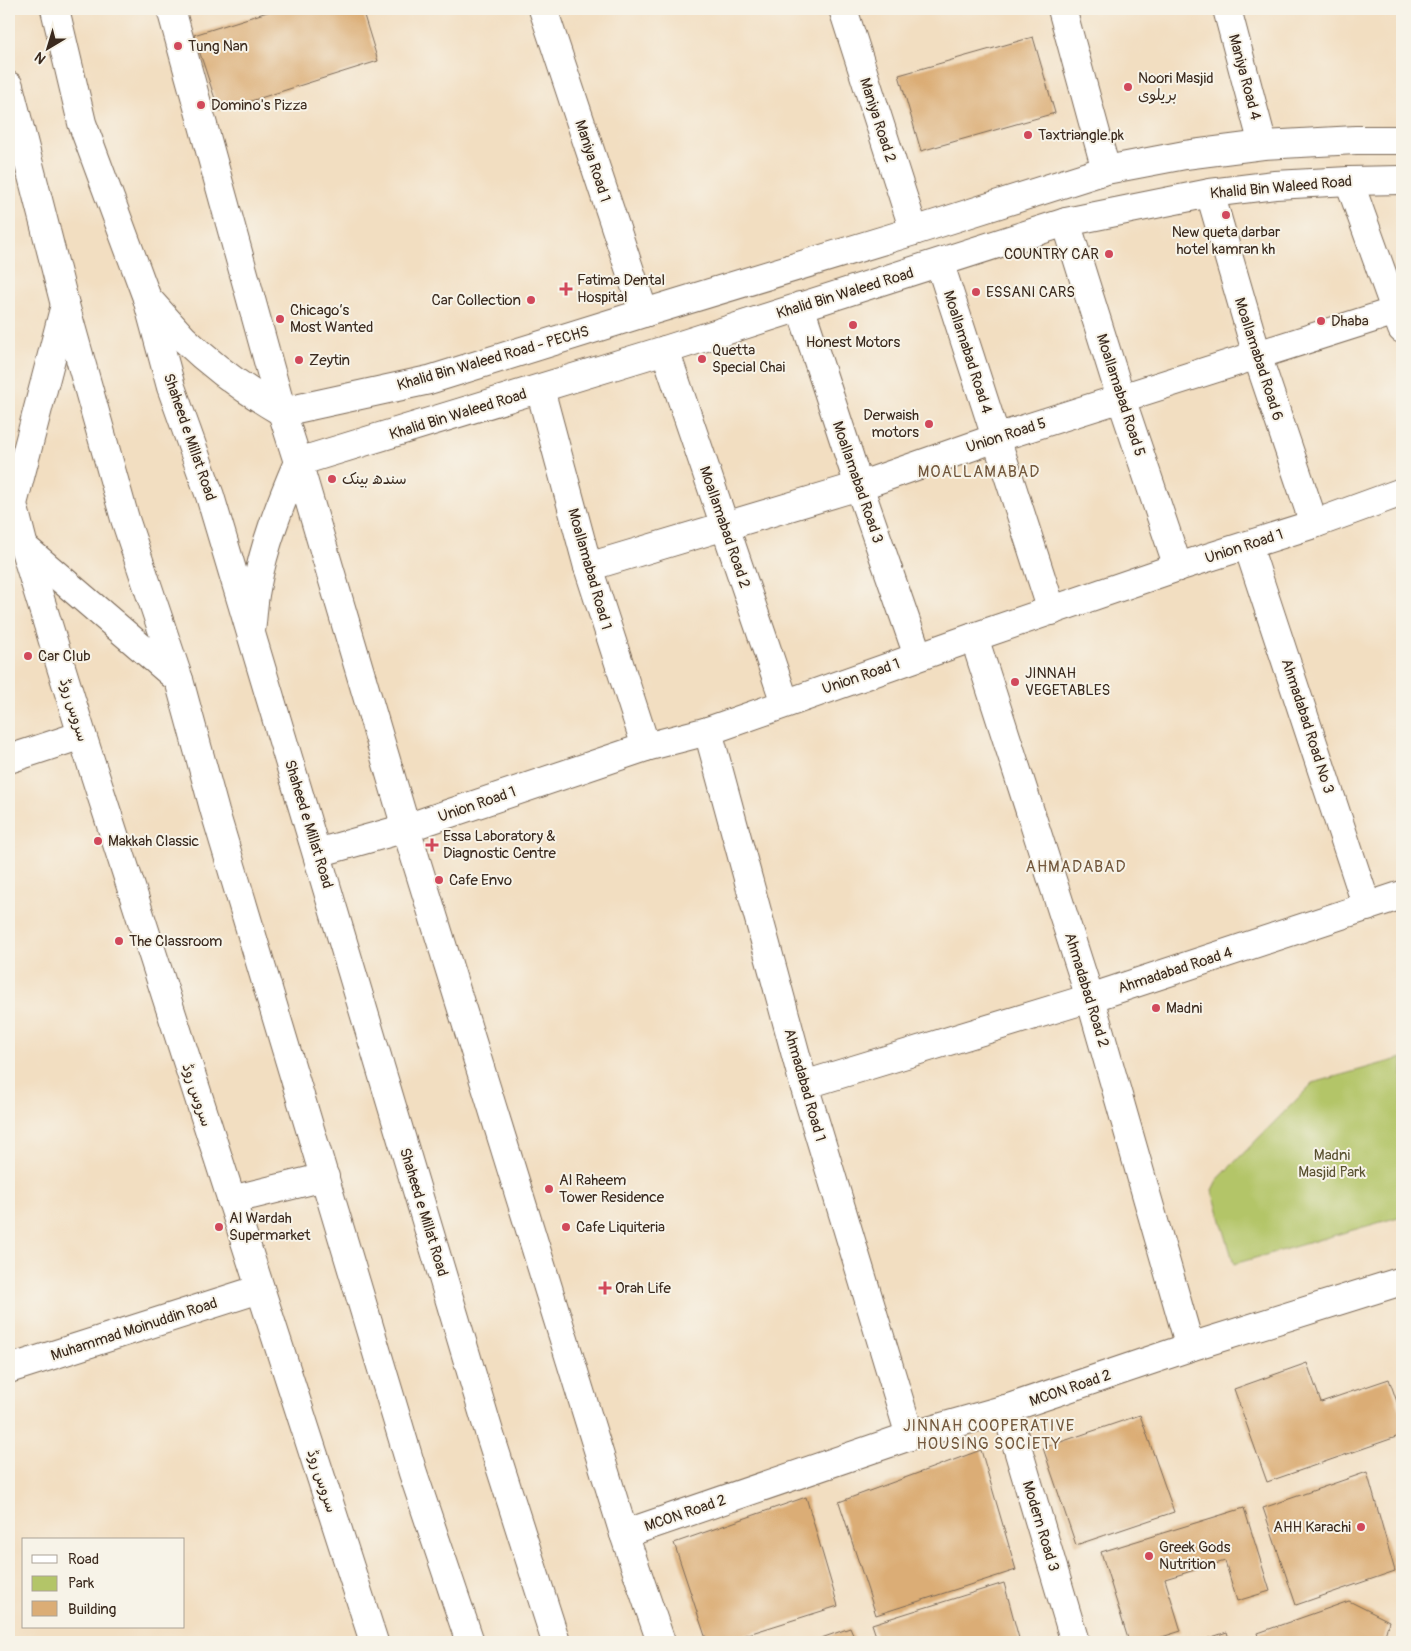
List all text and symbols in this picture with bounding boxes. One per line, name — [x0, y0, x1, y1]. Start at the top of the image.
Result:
north arrow — [22, 22, 72, 72]
street label: Maniya Road 4 — [1224, 32, 1265, 122]
place label: Tung Nan — [188, 37, 248, 56]
marker: Tung Nan — [172, 40, 184, 52]
text: N — [31, 48, 49, 67]
place label: Noori Masjid بریلوی — [1138, 69, 1213, 105]
street label: Maniya Road 2 — [855, 75, 900, 165]
marker: Noori Masjid بریلوی — [1122, 81, 1134, 93]
place label: Domino's Pizza — [211, 96, 307, 115]
marker: Domino's Pizza — [195, 99, 207, 111]
street label: Maniya Road 1 — [570, 118, 615, 205]
place label: Taxtriangle.pk — [1038, 126, 1125, 145]
marker: Taxtriangle.pk — [1022, 129, 1034, 141]
street label: Khalid Bin Waleed Road — [1209, 172, 1353, 203]
marker: New queta darbar hotel kamran kh — [1220, 209, 1232, 221]
place label: New queta darbar hotel kamran kh — [1172, 223, 1281, 259]
place label: COUNTRY CAR — [1004, 245, 1099, 264]
marker: COUNTRY CAR — [1103, 248, 1115, 260]
street label: Khalid Bin Waleed Road — [774, 264, 916, 323]
place label: Fatima Dental Hospital — [577, 271, 665, 307]
marker: Fatima Dental Hospital — [559, 282, 573, 296]
place label: ESSANI CARS — [986, 283, 1075, 302]
marker: ESSANI CARS — [970, 286, 982, 298]
street label: Moallamabad Road 4 — [939, 288, 996, 416]
place label: Car Collection — [432, 291, 521, 310]
marker: Car Collection — [525, 294, 537, 306]
street label: Moallamabad Road 6 — [1230, 295, 1287, 423]
place label: Chicago’s Most Wanted — [290, 301, 373, 337]
place label: Dhaba — [1331, 312, 1369, 331]
marker: Chicago’s Most Wanted — [274, 313, 286, 325]
marker: Dhaba — [1315, 315, 1327, 327]
marker: Honest Motors — [847, 319, 859, 331]
street label: Khalid Bin Waleed Road - PECHS — [395, 322, 591, 395]
street label: Moallamabad Road 5 — [1092, 332, 1149, 459]
place label: Honest Motors — [806, 333, 900, 352]
place label: Quetta Special Chai — [712, 341, 786, 377]
place label: Zeytin — [309, 351, 350, 370]
marker: Quetta Special Chai — [696, 353, 708, 365]
marker: Zeytin — [293, 354, 305, 366]
street label: Shaheed e Millat Road — [159, 371, 220, 503]
street label: Khalid Bin Waleed Road — [387, 385, 529, 444]
place label: Derwaish motors — [863, 406, 919, 442]
street label: Union Road 5 — [964, 414, 1049, 457]
marker: Derwaish motors — [923, 418, 935, 430]
street label: Moallamabad Road 3 — [828, 419, 887, 546]
district label: MOALLAMABAD — [918, 462, 1040, 482]
street label: Moallamabad Road 2 — [695, 464, 754, 591]
place label: سندھ بینک — [342, 470, 407, 489]
marker: سندھ بینک — [326, 473, 338, 485]
street label: Moallamabad Road 1 — [563, 506, 616, 632]
street label: Union Road 1 — [1203, 525, 1286, 568]
place label: Car Club — [38, 647, 91, 666]
marker: Car Club — [22, 650, 34, 662]
street label: Union Road 1 — [820, 654, 903, 699]
street label: Ahmadabad Road No 3 — [1277, 656, 1338, 796]
place label: JINNAH VEGETABLES — [1025, 664, 1110, 700]
street label: سروس روڈ — [55, 676, 92, 744]
marker: JINNAH VEGETABLES — [1009, 676, 1021, 688]
street label: Shaheed e Millat Road — [280, 758, 337, 891]
street label: Union Road 1 — [436, 782, 519, 827]
place label: Essa Laboratory & Diagnostic Centre — [443, 827, 557, 863]
place label: Makkah Classic — [108, 832, 199, 851]
marker: Makkah Classic — [92, 835, 104, 847]
marker: Essa Laboratory & Diagnostic Centre — [425, 838, 439, 852]
district label: AHMADABAD — [1026, 857, 1126, 877]
place label: Cafe Envo — [449, 871, 512, 890]
marker: Cafe Envo — [433, 874, 445, 886]
street label: Ahmadabad Road 2 — [1060, 930, 1113, 1050]
place label: The Classroom — [129, 932, 222, 951]
marker: The Classroom — [113, 935, 125, 947]
street label: Ahmadabad Road 4 — [1115, 943, 1235, 998]
place label: Madni — [1166, 999, 1203, 1018]
marker: Madni — [1150, 1002, 1162, 1014]
street label: Ahmadabad Road 1 — [779, 1027, 830, 1144]
street label: سروس روڈ — [177, 1061, 216, 1129]
street label: Shaheed e Millat Road — [395, 1146, 452, 1279]
park label: Madni Masjid Park — [1298, 1146, 1366, 1182]
place label: Al Raheem Tower Residence — [559, 1171, 665, 1207]
marker: Al Raheem Tower Residence — [543, 1183, 555, 1195]
place label: Al Wardah Supermarket — [229, 1209, 311, 1245]
place label: Cafe Liquiteria — [576, 1218, 665, 1237]
marker: Al Wardah Supermarket — [213, 1221, 225, 1233]
marker: Cafe Liquiteria — [560, 1221, 572, 1233]
place label: Orah Life — [615, 1279, 671, 1298]
marker: Orah Life — [599, 1282, 611, 1294]
street label: Muhammad Moinuddin Road — [48, 1294, 220, 1365]
street label: MCON Road 2 — [1027, 1366, 1113, 1411]
district label: JINNAH COOPERATIVE HOUSING SOCIETY — [903, 1416, 1075, 1454]
street label: سروس روڈ — [302, 1447, 341, 1515]
street label: Modern Road 3 — [1018, 1479, 1063, 1574]
street label: MCON Road 2 — [642, 1491, 728, 1536]
place label: AHH Karachi — [1273, 1518, 1351, 1537]
marker: AHH Karachi — [1355, 1521, 1367, 1533]
legend — [22, 1538, 185, 1628]
place label: Greek Gods Nutrition — [1159, 1538, 1231, 1574]
text: Road — [68, 1550, 99, 1569]
marker: Greek Gods Nutrition — [1143, 1550, 1155, 1562]
text: Park — [68, 1574, 95, 1593]
text: Building — [68, 1600, 116, 1619]

